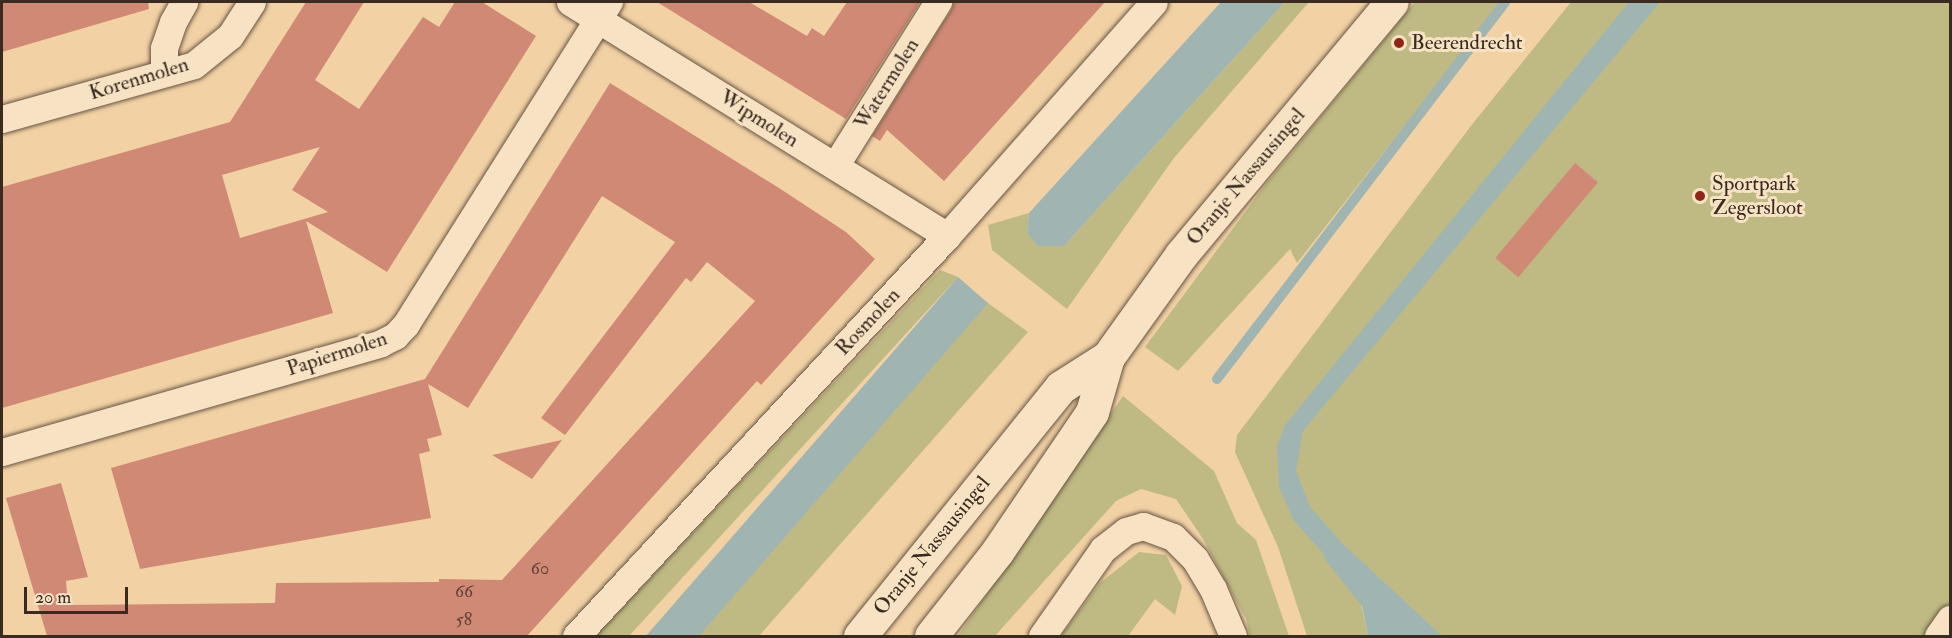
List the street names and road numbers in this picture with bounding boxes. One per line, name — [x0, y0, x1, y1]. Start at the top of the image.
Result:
street label: Watermolen — [849, 34, 925, 134]
street label: Korenmolen — [86, 52, 192, 106]
street label: Wipmolen — [715, 85, 803, 153]
street label: Oranje Nassausingel — [1181, 103, 1311, 251]
street label: Rosmolen — [830, 283, 906, 361]
street label: Papiermolen — [284, 326, 390, 382]
street label: Oranje Nassausingel — [868, 472, 996, 620]

